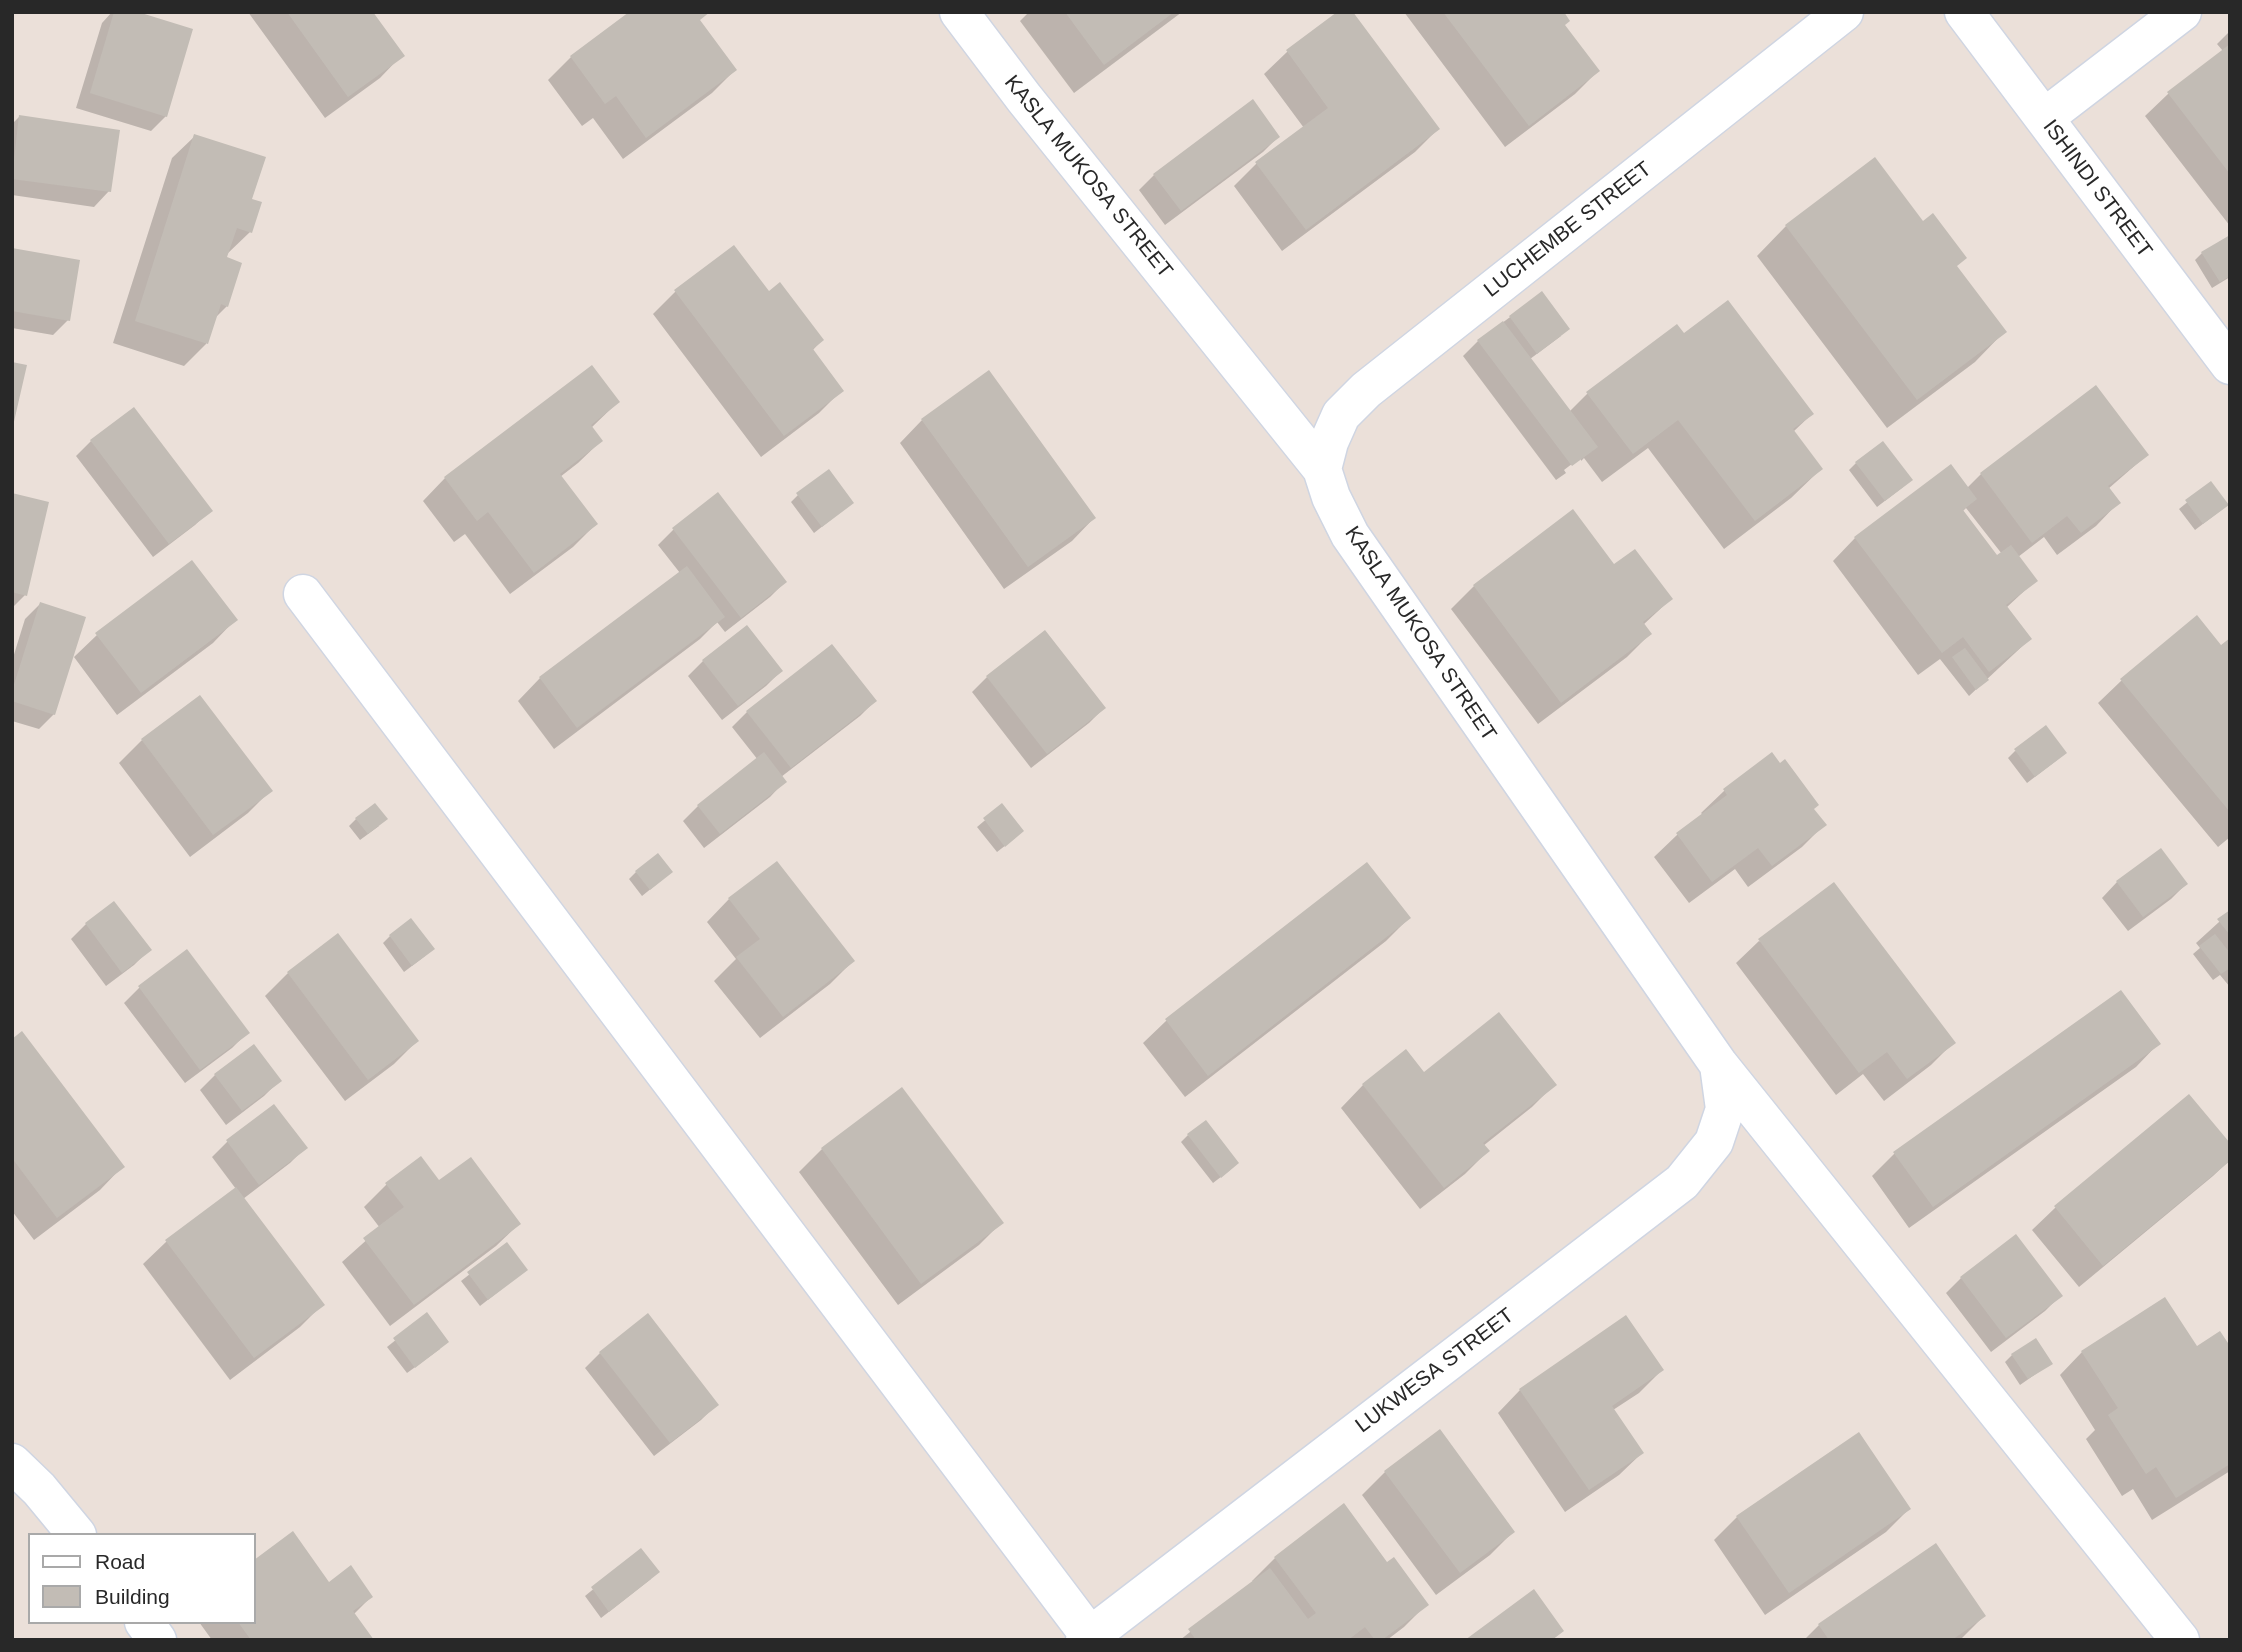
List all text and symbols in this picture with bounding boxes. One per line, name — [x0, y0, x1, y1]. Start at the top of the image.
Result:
street label: KASLA MUKOSA STREET — [999, 71, 1177, 283]
street label: ISHINDI STREET — [2037, 115, 2157, 263]
street label: LUCHEMBE STREET — [1479, 157, 1657, 303]
street label: KASLA MUKOSA STREET — [1339, 522, 1501, 746]
street label: LUKWESA STREET — [1351, 1303, 1519, 1439]
legend — [28, 1533, 256, 1624]
text: Road — [95, 1550, 145, 1573]
text: Building — [95, 1585, 170, 1608]

